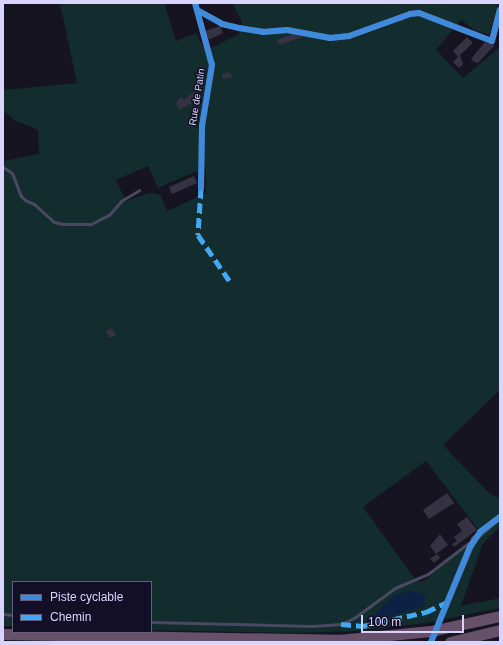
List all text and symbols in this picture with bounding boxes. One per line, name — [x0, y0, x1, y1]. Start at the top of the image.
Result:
street label: Rue de Patin — [187, 68, 207, 126]
legend — [12, 581, 152, 633]
text: Piste cyclable — [50, 590, 123, 604]
scale bar — [363, 607, 466, 633]
text: Chemin — [50, 610, 91, 624]
text: 100 m — [368, 615, 401, 629]

